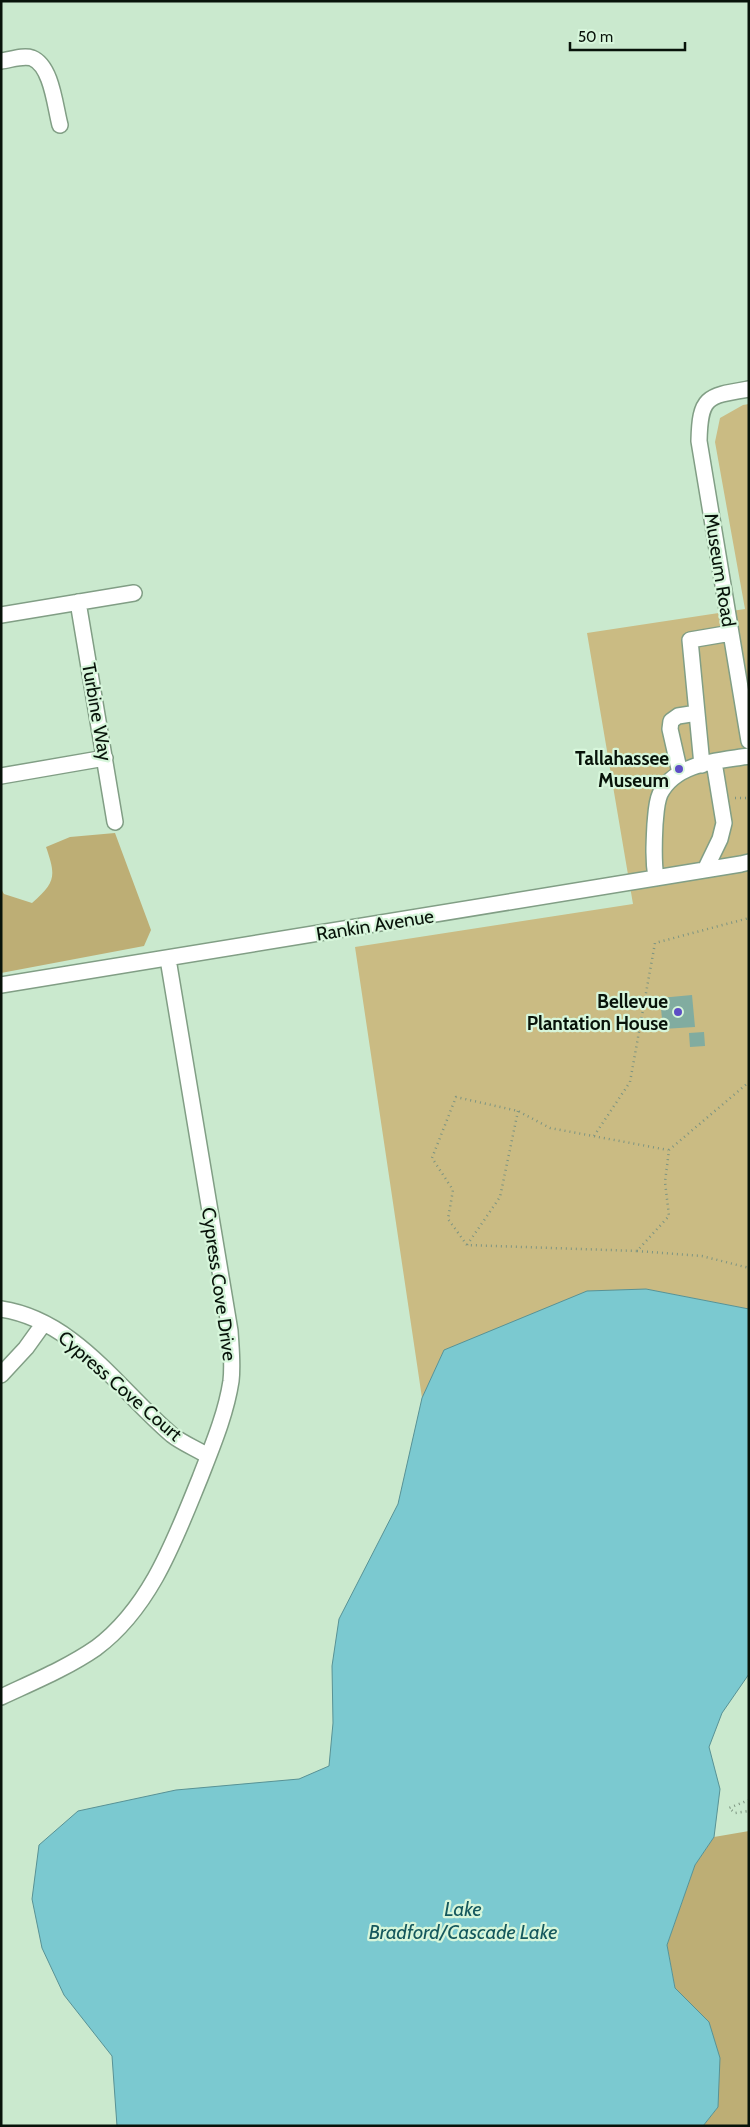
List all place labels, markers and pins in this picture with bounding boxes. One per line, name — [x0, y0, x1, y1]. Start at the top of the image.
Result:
place label: Tallahassee Museum — [575, 747, 669, 792]
marker: Tallahassee Museum — [673, 763, 685, 775]
place label: Bellevue Plantation House — [527, 990, 668, 1035]
marker: Bellevue Plantation House — [672, 1006, 684, 1018]

